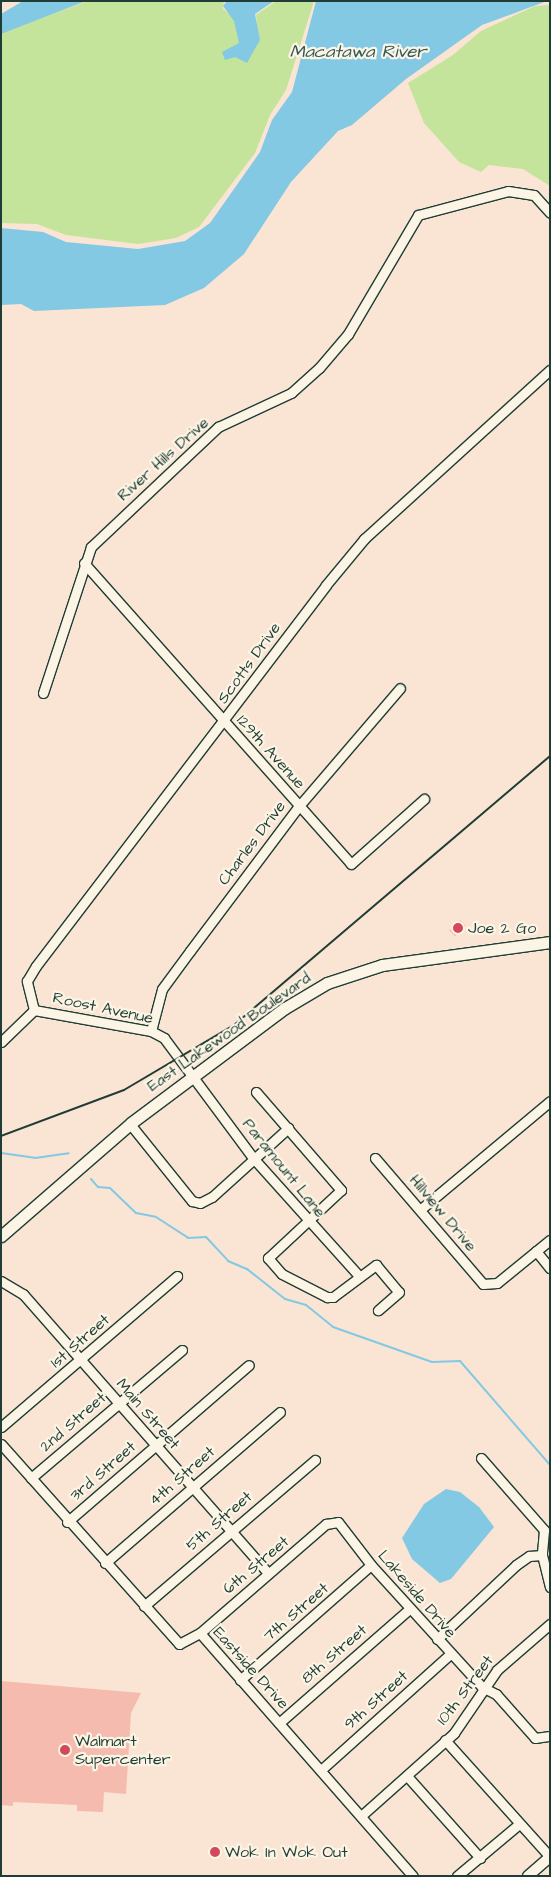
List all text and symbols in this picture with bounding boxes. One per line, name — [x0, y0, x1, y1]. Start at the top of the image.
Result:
water label: Macatawa River — [290, 41, 426, 63]
street label: River Hills Drive — [113, 413, 213, 505]
street label: Scotts Drive — [213, 619, 285, 707]
street label: 129th Avenue — [233, 711, 309, 793]
street label: Charles Drive — [214, 797, 290, 889]
place label: Joe 2 Go — [468, 918, 536, 938]
marker: Joe 2 Go — [452, 922, 464, 934]
street label: East Lakewood Boulevard — [144, 968, 314, 1096]
street label: Roost Avenue — [51, 988, 155, 1028]
street label: Paramount Lane — [238, 1115, 330, 1221]
street label: Hillview Drive — [405, 1171, 481, 1255]
street label: 1st Street — [46, 1310, 114, 1372]
street label: Main Street — [112, 1375, 184, 1453]
street label: 2nd Street — [36, 1388, 110, 1456]
street label: 3rd Street — [66, 1437, 140, 1505]
street label: 4th Street — [145, 1442, 219, 1510]
street label: 5th Street — [182, 1487, 256, 1555]
street label: 6th Street — [219, 1532, 293, 1598]
street label: Lakeside Drive — [374, 1546, 460, 1642]
street label: 7th Street — [260, 1579, 332, 1645]
street label: 8th Street — [297, 1620, 371, 1688]
street label: Eastside Drive — [209, 1623, 293, 1713]
street label: 10th Street — [433, 1651, 497, 1729]
street label: 9th Street — [340, 1666, 412, 1734]
place label: Walmart Supercenter — [75, 1731, 171, 1769]
marker: Walmart Supercenter — [59, 1744, 71, 1756]
place label: Wok In Wok Out — [225, 1842, 348, 1862]
marker: Wok In Wok Out — [209, 1846, 221, 1858]

